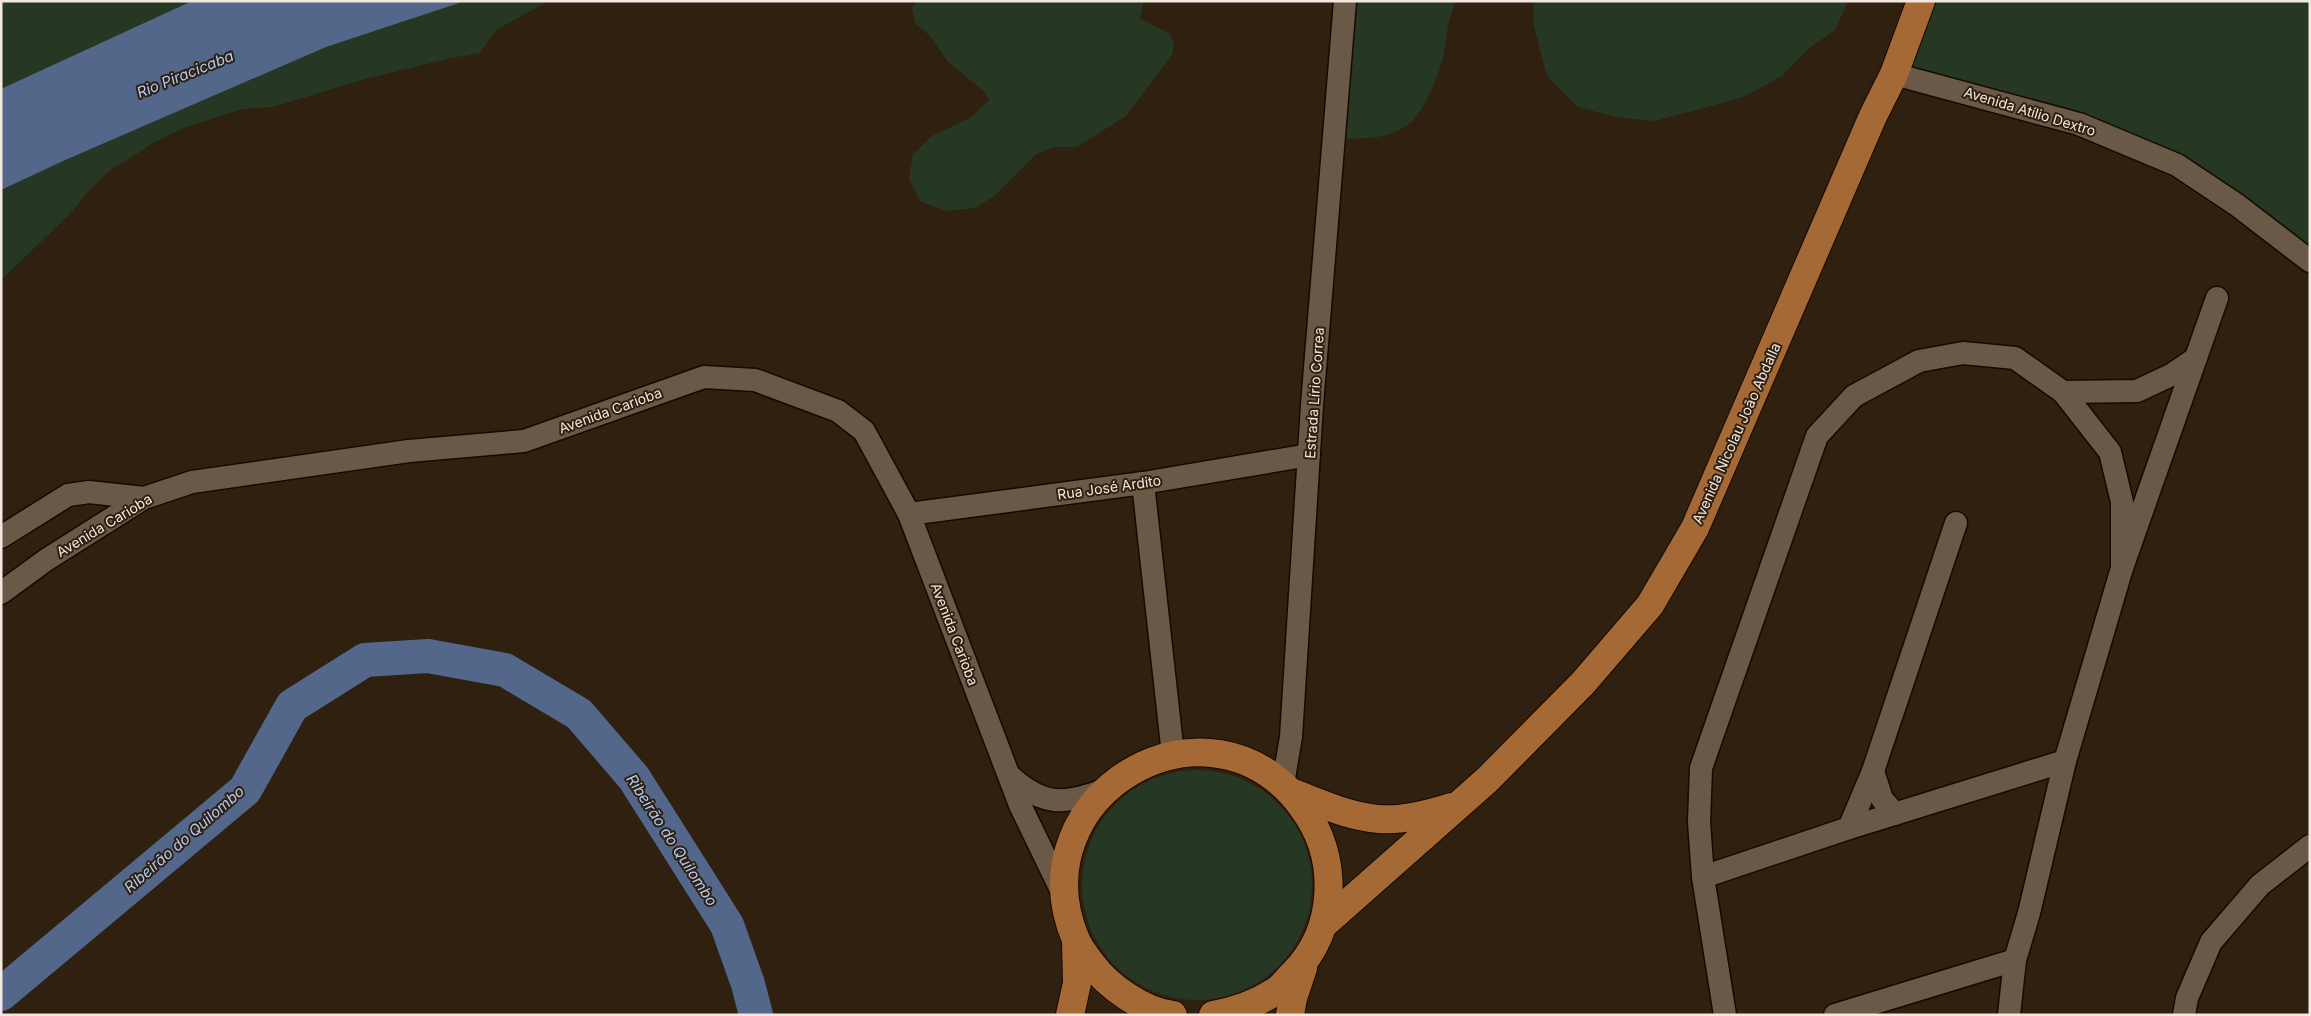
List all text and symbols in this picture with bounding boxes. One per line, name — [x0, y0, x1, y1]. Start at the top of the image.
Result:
water label: Rio Piracicaba — [134, 46, 236, 102]
street label: Avenida Atílio Dextro — [1962, 83, 2098, 139]
street label: Estrada Lírio Correa — [1301, 327, 1327, 459]
street label: Avenida Nicolau João Abdalla — [1688, 340, 1784, 526]
street label: Avenida Carioba — [556, 383, 664, 437]
street label: Rua José Ardito — [1056, 471, 1162, 503]
street label: Avenida Carioba — [53, 490, 155, 560]
street label: Avenida Carioba — [928, 580, 982, 688]
water label: Ribeirão do Quilombo — [622, 771, 722, 909]
water label: Ribeirão do Quilombo — [120, 782, 248, 896]

